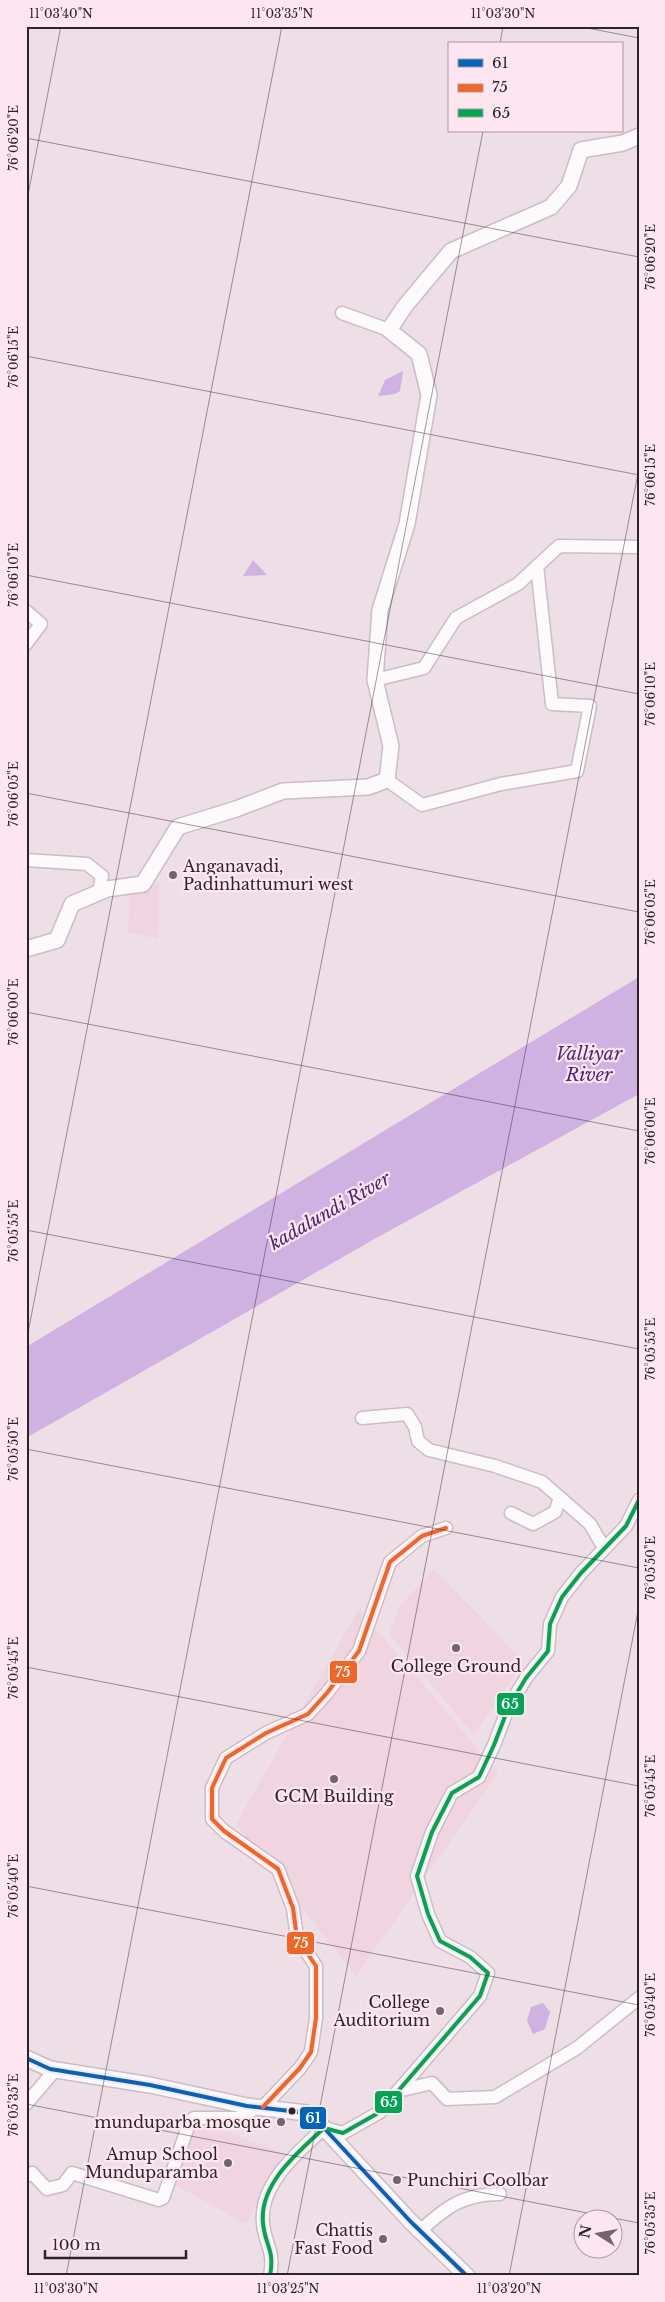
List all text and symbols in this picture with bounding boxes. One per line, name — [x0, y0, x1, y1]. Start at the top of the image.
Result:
text: 11°03'40"N — [29, 6, 93, 21]
text: 11°03'35"N — [251, 6, 314, 21]
text: 11°03'30"N — [471, 6, 535, 21]
legend — [448, 42, 622, 132]
text: 61 — [492, 53, 508, 72]
text: 75 — [492, 77, 508, 96]
text: 65 — [492, 103, 510, 122]
text: 76°06'20"E — [6, 105, 21, 171]
text: 76°06'20"E — [643, 224, 658, 290]
text: 76°06'15"E — [6, 326, 21, 388]
text: 76°06'15"E — [643, 444, 658, 506]
text: 76°06'10"E — [6, 543, 21, 607]
text: 76°06'10"E — [643, 662, 658, 726]
text: 76°06'05"E — [6, 761, 21, 827]
place label: Anganavadi, Padinhattumuri west — [182, 856, 354, 894]
marker: Anganavadi, Padinhattumuri west — [167, 869, 179, 881]
text: 76°06'05"E — [643, 879, 658, 945]
text: 76°06'00"E — [6, 978, 21, 1046]
water label: Valliyar River — [556, 1043, 623, 1086]
text: 76°06'00"E — [643, 1097, 658, 1165]
water label: kadalundi River — [265, 1167, 395, 1255]
text: 76°05'55"E — [6, 1200, 21, 1262]
text: 76°05'55"E — [643, 1318, 658, 1380]
text: 76°05'50"E — [6, 1417, 21, 1481]
text: 76°05'50"E — [643, 1536, 658, 1600]
text: 76°05'45"E — [6, 1637, 21, 1699]
marker: College Ground — [450, 1642, 462, 1654]
place label: College Ground — [391, 1656, 521, 1676]
line badge: 75 — [329, 1660, 358, 1684]
text: 75 — [335, 1663, 351, 1681]
line badge: 65 — [496, 1692, 525, 1716]
text: 65 — [501, 1695, 519, 1713]
text: 76°05'45"E — [643, 1755, 658, 1817]
marker: GCM Building — [328, 1773, 340, 1785]
place label: GCM Building — [274, 1786, 394, 1806]
text: 76°05'40"E — [6, 1854, 21, 1918]
line badge: 75 — [286, 1931, 315, 1955]
text: 75 — [293, 1934, 309, 1952]
text: 76°05'40"E — [643, 1973, 658, 2037]
place label: College Auditorium — [332, 1992, 430, 2030]
marker: College Auditorium — [434, 2005, 446, 2017]
text: 76°05'35"E — [6, 2073, 21, 2137]
line badge: 65 — [374, 2090, 403, 2114]
text: 65 — [380, 2093, 398, 2111]
unlabelled marker — [287, 2106, 297, 2116]
line badge: 61 — [299, 2106, 327, 2130]
text: 61 — [305, 2109, 321, 2127]
place label: munduparba mosque — [94, 2112, 271, 2132]
marker: munduparba mosque — [275, 2116, 287, 2128]
place label: Amup School Munduparamba — [85, 2144, 218, 2182]
marker: Amup School Munduparamba — [222, 2157, 234, 2169]
place label: Punchiri Coolbar — [407, 2170, 549, 2190]
marker: Punchiri Coolbar — [391, 2174, 403, 2186]
text: 76°05'35"E — [643, 2191, 658, 2255]
north arrow — [572, 2210, 622, 2260]
place label: Chattis Fast Food — [294, 2220, 373, 2258]
text: N — [575, 2223, 595, 2240]
scale bar — [45, 2227, 186, 2259]
marker: Chattis Fast Food — [377, 2233, 389, 2245]
text: 100 m — [52, 2235, 101, 2254]
text: 11°03'30"N — [34, 2281, 98, 2296]
text: 11°03'25"N — [257, 2281, 320, 2296]
text: 11°03'20"N — [477, 2281, 541, 2296]

